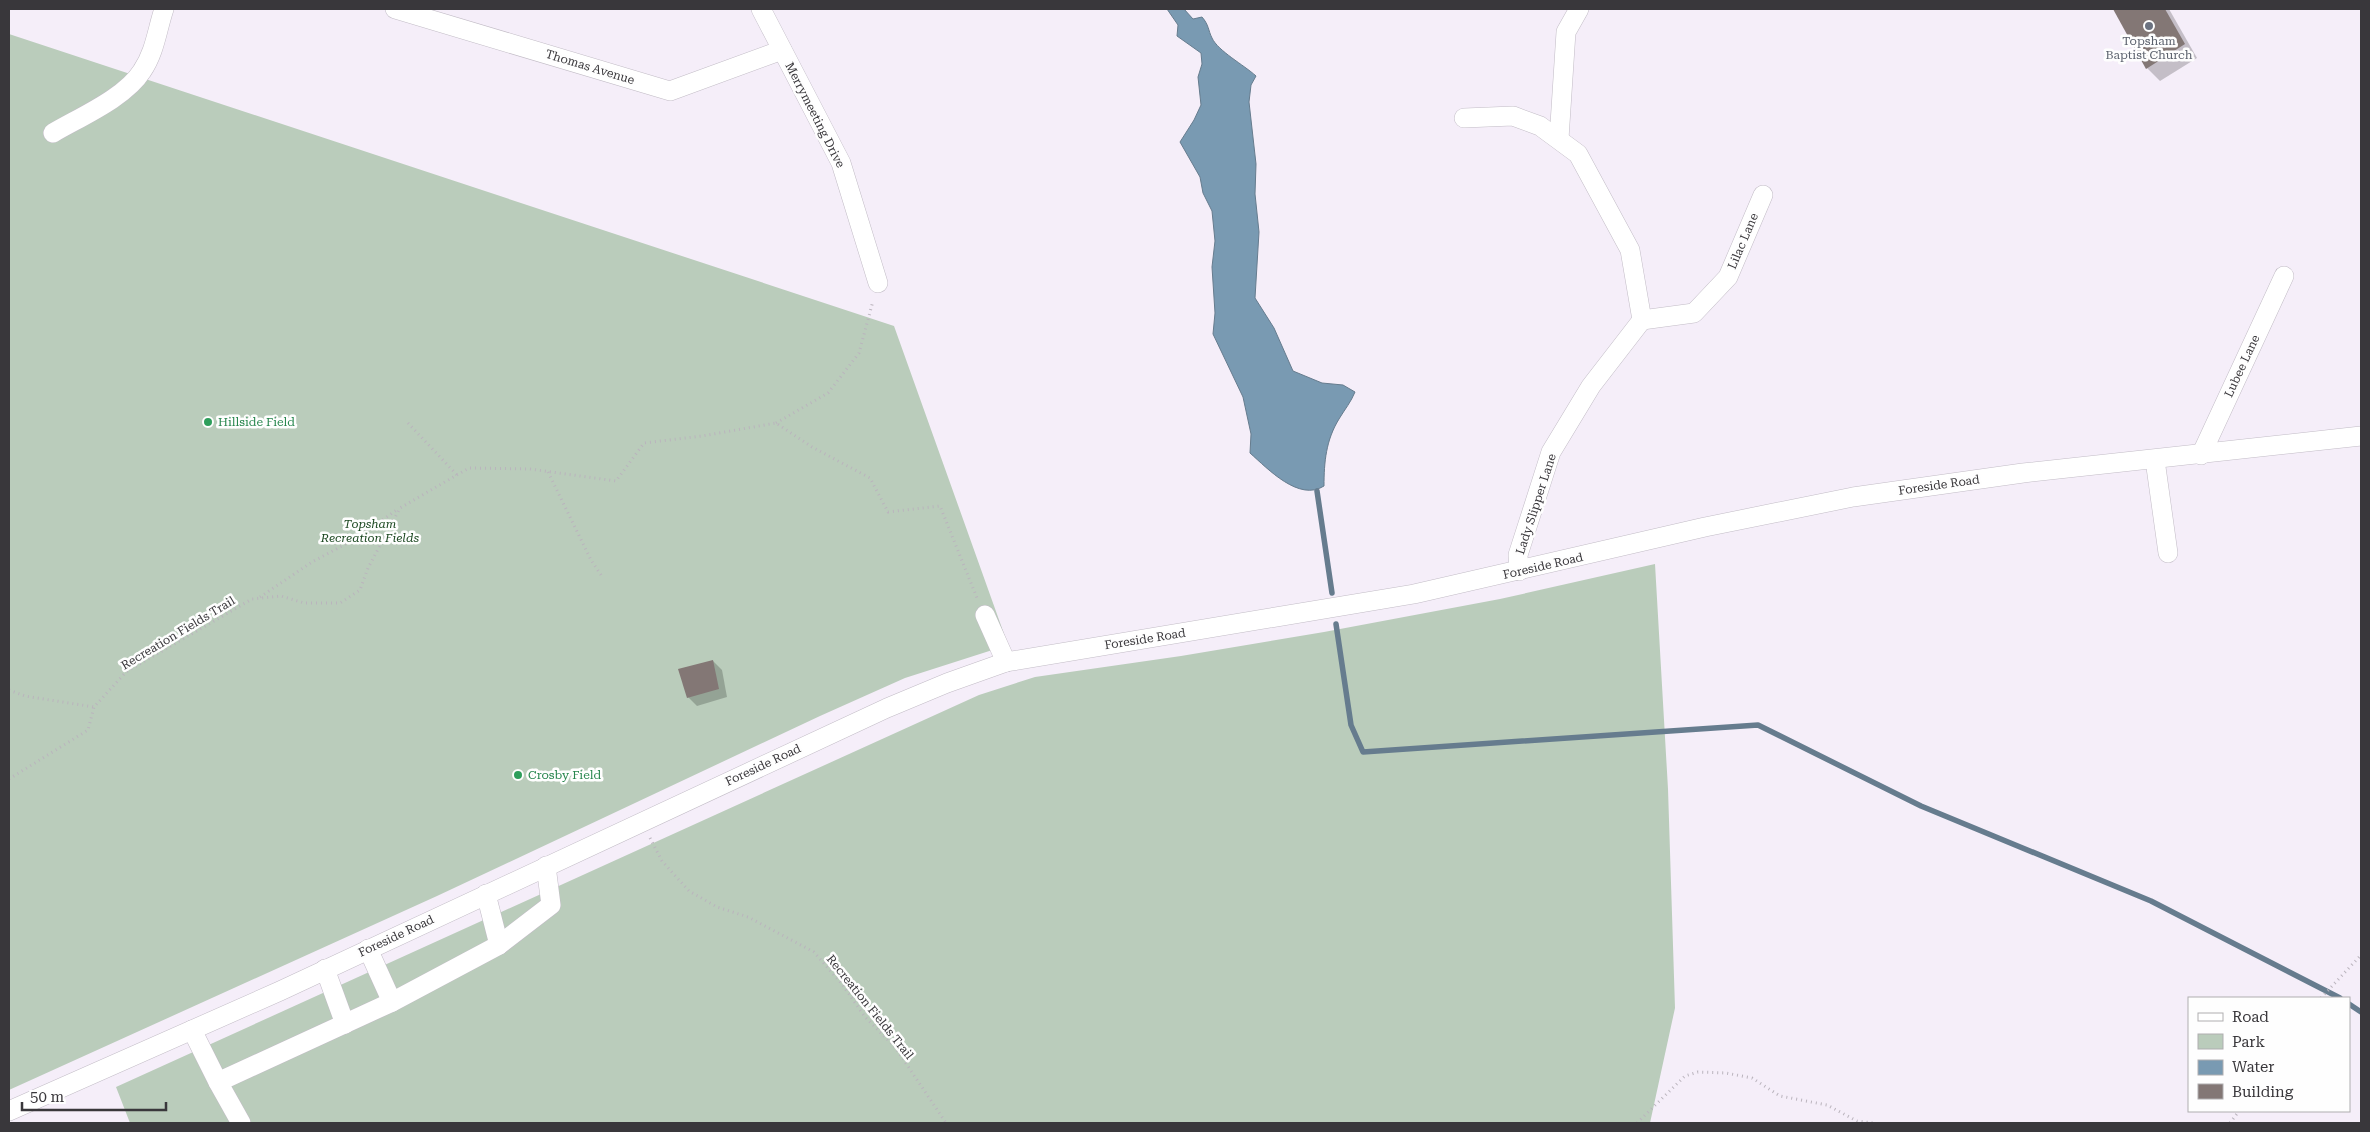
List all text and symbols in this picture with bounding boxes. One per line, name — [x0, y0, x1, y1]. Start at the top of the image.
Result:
marker: Topsham Baptist Church — [2143, 20, 2155, 32]
place label: Topsham Baptist Church — [2106, 34, 2193, 62]
street label: Thomas Avenue — [544, 47, 637, 87]
street label: Merrymeeting Drive — [782, 60, 848, 170]
street label: Lilac Lane — [1725, 211, 1761, 271]
street label: Lubee Lane — [2221, 332, 2263, 399]
place label: Hillside Field — [218, 415, 295, 429]
marker: Hillside Field — [202, 416, 214, 428]
street label: Lady Slipper Lane — [1513, 451, 1559, 556]
street label: Foreside Road — [1898, 472, 1981, 498]
park label: Topsham Recreation Fields — [320, 517, 420, 545]
street label: Foreside Road — [1502, 550, 1585, 582]
street label: Recreation Fields Trail — [119, 593, 238, 673]
street label: Foreside Road — [1104, 626, 1187, 652]
street label: Foreside Road — [723, 741, 803, 789]
place label: Crosby Field — [528, 768, 601, 782]
marker: Crosby Field — [512, 769, 524, 781]
street label: Foreside Road — [356, 912, 436, 960]
street label: Recreation Fields Trail — [824, 952, 917, 1062]
legend — [2188, 997, 2350, 1112]
text: Road — [2232, 1008, 2269, 1026]
text: Park — [2232, 1033, 2266, 1051]
text: Water — [2232, 1058, 2274, 1076]
scale bar — [22, 1080, 166, 1112]
text: Building — [2232, 1083, 2294, 1101]
text: 50 m — [30, 1088, 65, 1106]

